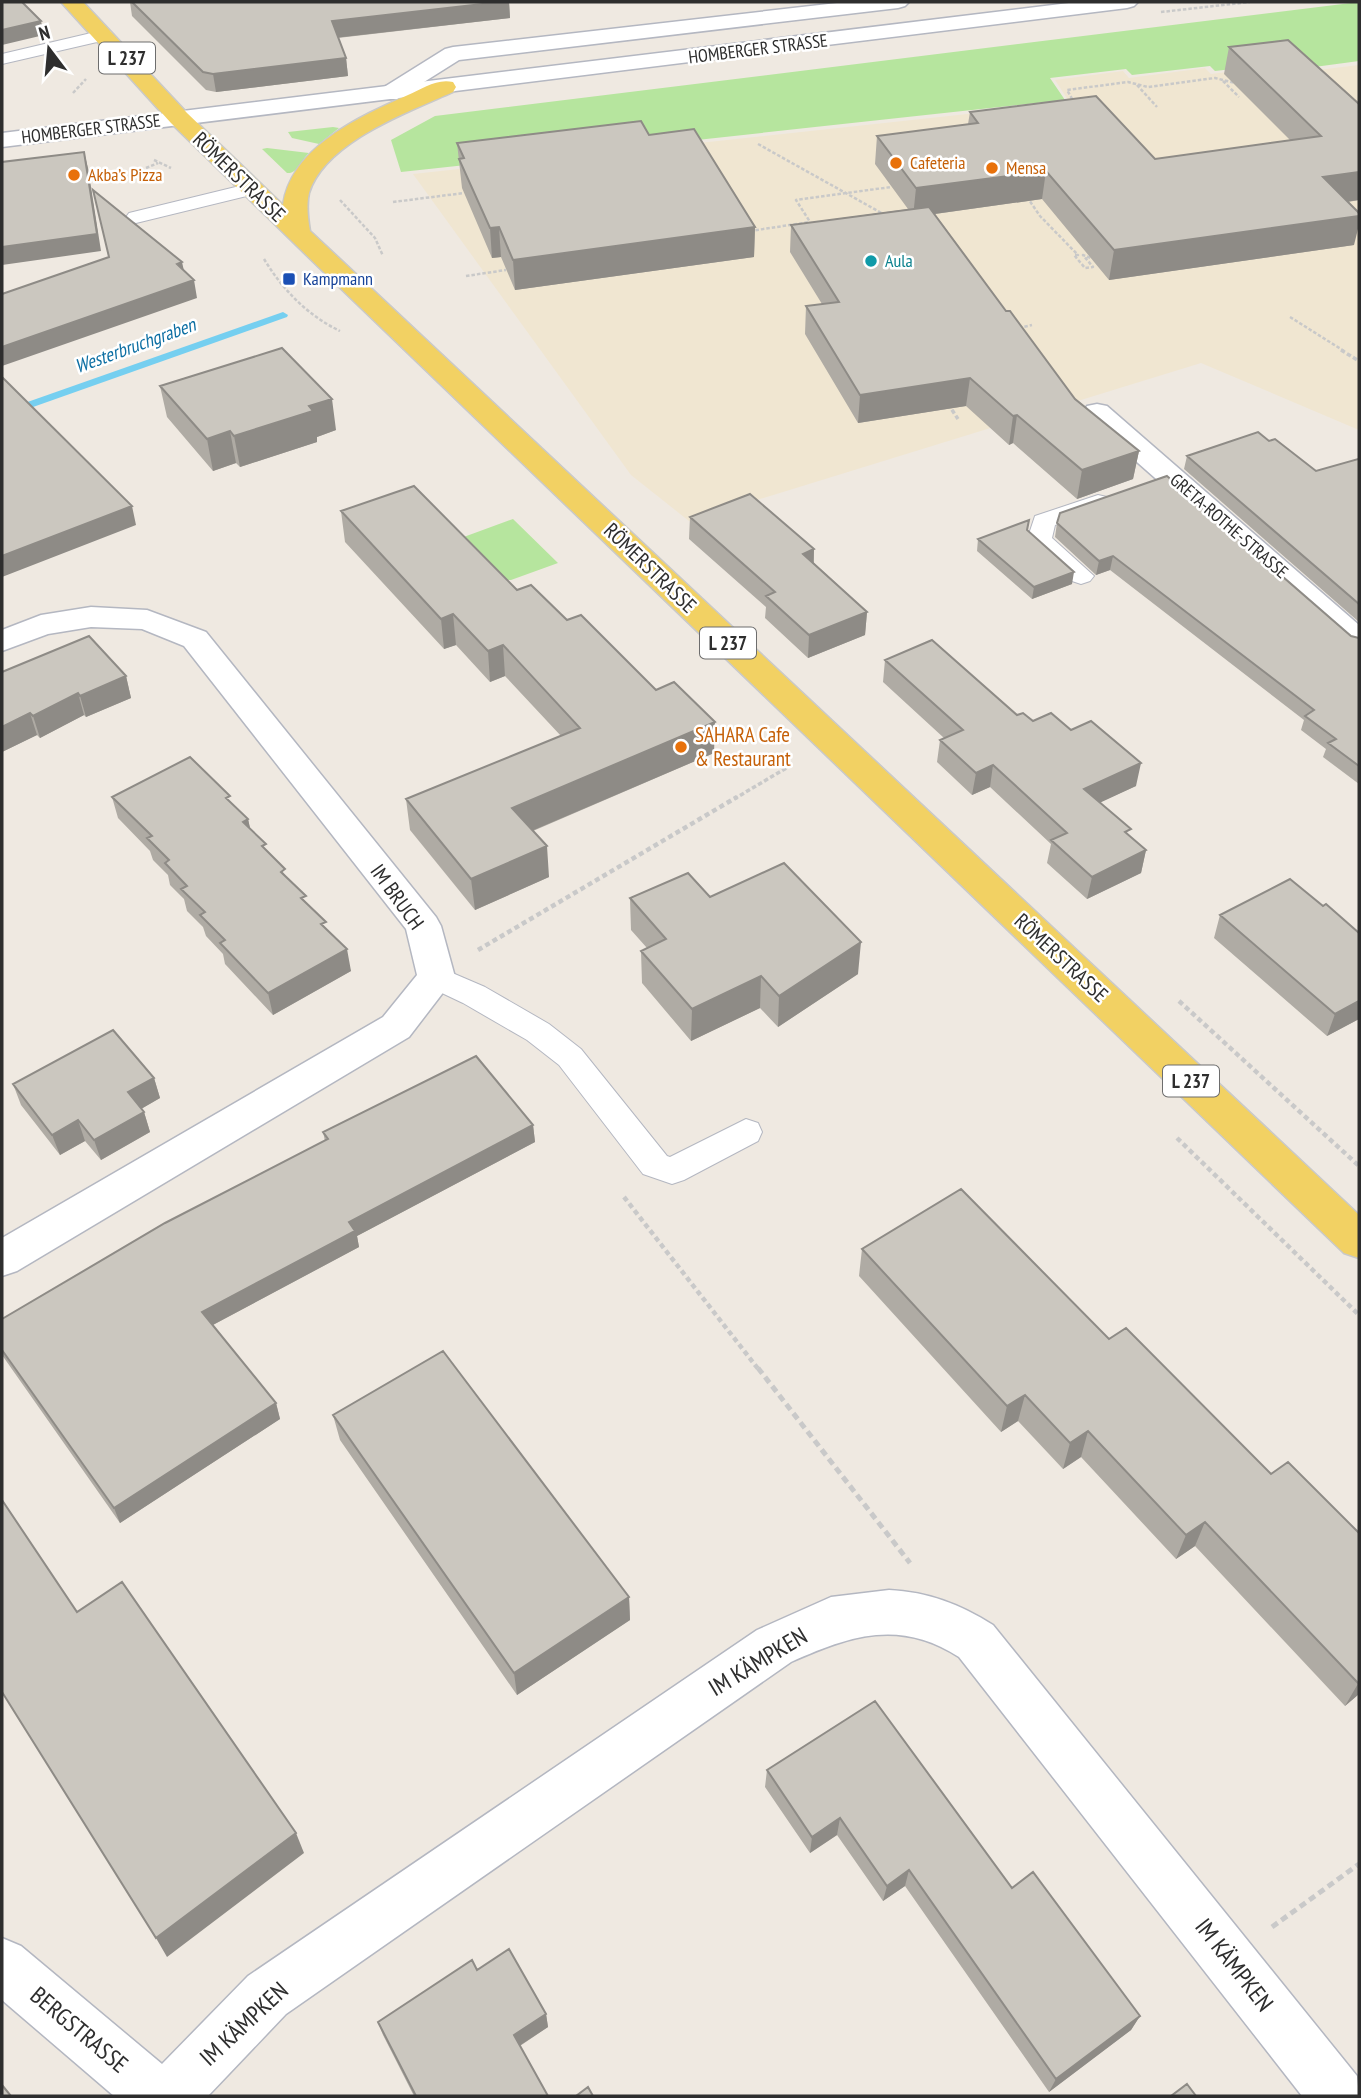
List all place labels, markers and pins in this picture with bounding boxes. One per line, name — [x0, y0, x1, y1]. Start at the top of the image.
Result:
place label: Cafeteria — [910, 151, 965, 174]
marker: Cafeteria — [888, 155, 904, 171]
place label: Mensa — [1006, 156, 1046, 179]
marker: Mensa — [984, 160, 1000, 176]
place label: Akba’s Pizza — [88, 163, 162, 186]
marker: Akba’s Pizza — [66, 167, 82, 183]
place label: Aula — [885, 249, 913, 272]
marker: Aula — [863, 253, 879, 269]
place label: Kampmann — [303, 267, 373, 290]
marker: Kampmann — [281, 271, 297, 287]
place label: SAHARA Cafe & Restaurant — [695, 721, 791, 772]
marker: SAHARA Cafe & Restaurant — [673, 739, 689, 755]

